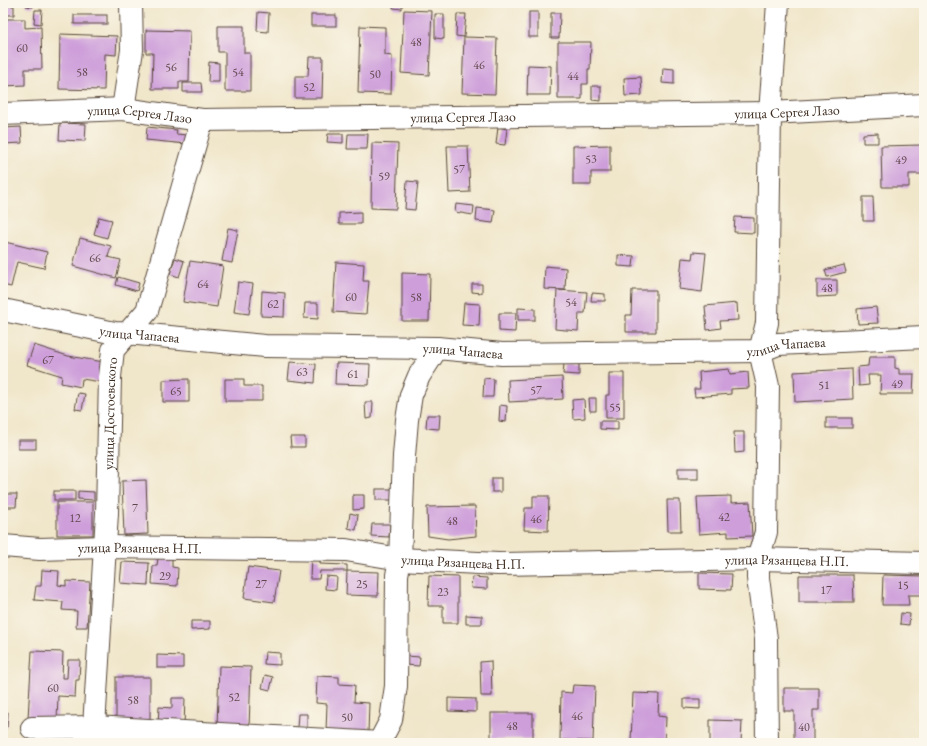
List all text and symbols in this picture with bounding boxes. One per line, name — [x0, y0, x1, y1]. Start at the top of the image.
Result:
house number: 48 — [410, 34, 422, 50]
house number: 60 — [16, 40, 28, 56]
house number: 46 — [473, 57, 485, 73]
house number: 56 — [165, 59, 177, 75]
house number: 58 — [76, 64, 88, 80]
house number: 54 — [232, 64, 244, 80]
house number: 50 — [369, 66, 381, 82]
house number: 44 — [567, 68, 579, 84]
house number: 52 — [303, 79, 315, 95]
street label: улица Сергея Лазо — [87, 100, 193, 128]
street label: улица Сергея Лазо — [734, 100, 840, 122]
street label: улица Сергея Лазо — [410, 107, 516, 126]
house number: 53 — [585, 151, 597, 167]
house number: 49 — [895, 152, 907, 168]
house number: 57 — [453, 161, 465, 177]
house number: 59 — [378, 168, 390, 184]
house number: 66 — [89, 250, 101, 266]
house number: 64 — [197, 276, 209, 292]
house number: 48 — [821, 280, 833, 296]
house number: 60 — [345, 289, 357, 305]
house number: 58 — [410, 289, 422, 305]
house number: 54 — [565, 294, 577, 310]
house number: 62 — [267, 296, 279, 312]
street label: улица Чапаева — [98, 321, 181, 347]
street label: улица Чапаева — [747, 333, 826, 360]
street label: улица Чапаева — [423, 339, 504, 363]
house number: 67 — [42, 352, 54, 368]
street label: улица Достоевского — [99, 356, 121, 470]
house number: 63 — [296, 364, 308, 380]
house number: 61 — [347, 366, 359, 382]
house number: 49 — [891, 376, 903, 392]
house number: 51 — [818, 377, 830, 393]
house number: 57 — [530, 382, 542, 398]
house number: 65 — [170, 383, 182, 399]
house number: 55 — [609, 399, 621, 415]
house number: 7 — [132, 500, 138, 516]
house number: 42 — [718, 509, 730, 525]
house number: 12 — [69, 510, 81, 526]
house number: 46 — [530, 511, 542, 527]
house number: 48 — [446, 513, 458, 529]
street label: улица Рязанцева Н.П. — [78, 538, 202, 557]
street label: улица Рязанцева Н.П. — [401, 550, 525, 573]
street label: улица Рязанцева Н.П. — [725, 550, 849, 570]
house number: 29 — [159, 568, 171, 584]
house number: 27 — [255, 576, 267, 592]
house number: 25 — [356, 576, 368, 592]
house number: 15 — [897, 577, 909, 593]
house number: 17 — [820, 582, 832, 598]
house number: 23 — [437, 584, 449, 600]
house number: 60 — [47, 680, 59, 696]
house number: 52 — [228, 689, 240, 705]
house number: 58 — [127, 692, 139, 708]
house number: 46 — [571, 708, 583, 724]
house number: 50 — [341, 709, 353, 725]
house number: 48 — [506, 718, 518, 734]
house number: 40 — [798, 719, 810, 735]

